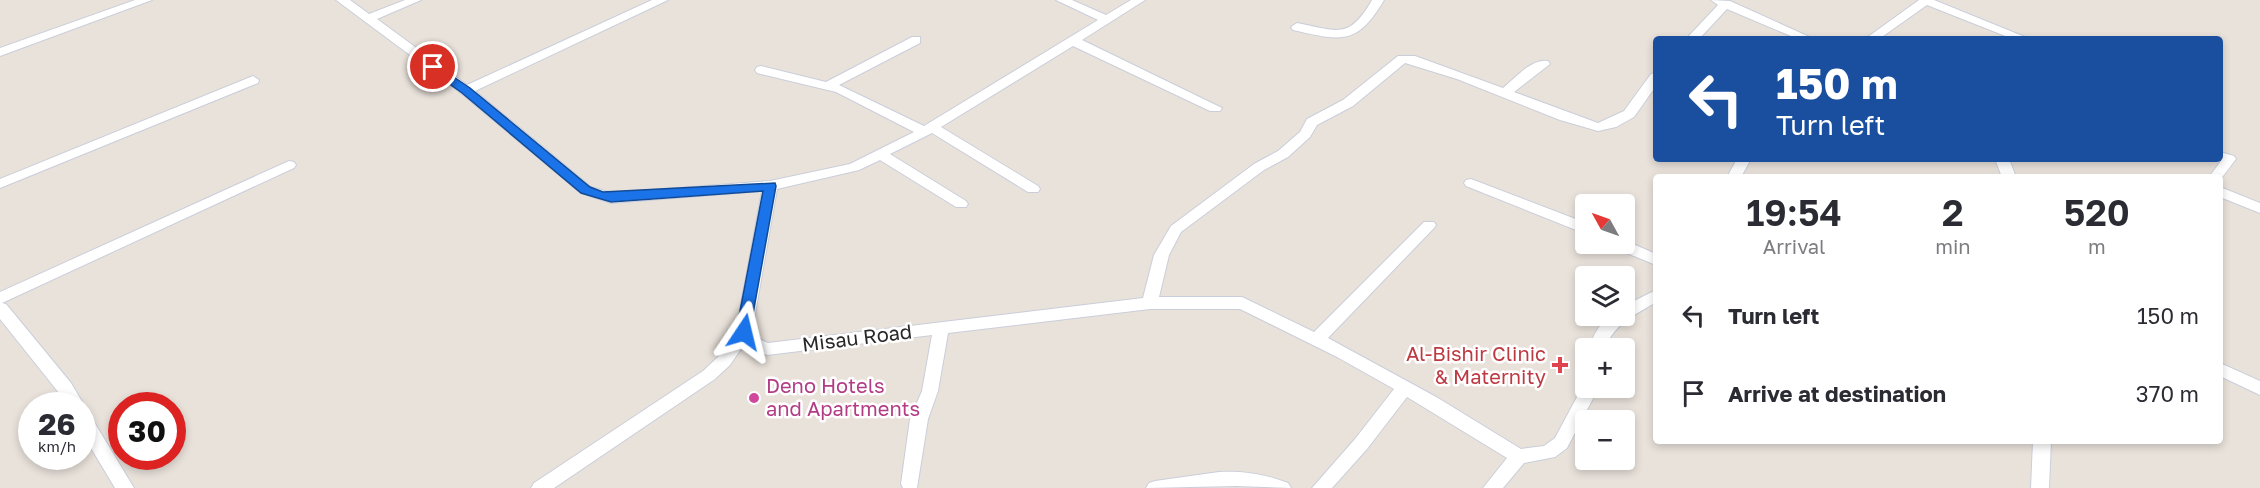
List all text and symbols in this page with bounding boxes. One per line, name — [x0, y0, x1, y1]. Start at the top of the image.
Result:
pin — [407, 41, 458, 92]
icon: arrive — [416, 50, 449, 83]
text: 150 m — [1776, 58, 1898, 108]
icon: left — [1677, 60, 1755, 138]
text: Turn left — [1776, 109, 1885, 141]
text: 19:54 — [1746, 191, 1842, 234]
text: 2 — [1942, 191, 1964, 234]
text: 520 — [2064, 191, 2130, 234]
north arrow — [1575, 194, 1635, 254]
map controls — [1575, 194, 1635, 470]
text: Arrival — [1763, 234, 1825, 258]
text: min — [1935, 234, 1971, 258]
text: m — [2088, 234, 2106, 258]
button: layers — [1575, 266, 1635, 326]
icon: left — [1677, 299, 1710, 332]
position arrow — [712, 300, 776, 364]
text: Turn left — [1728, 302, 1819, 329]
text: 150 m — [2137, 302, 2199, 329]
street label: Misau Road — [801, 318, 913, 356]
button: + — [1575, 338, 1635, 398]
place label: Al-Bishir Clinic & Maternity — [1406, 341, 1546, 388]
marker: Al-Bishir Clinic & Maternity — [1551, 356, 1569, 374]
place label: Deno Hotels and Apartments — [766, 373, 920, 420]
icon: arrive — [1677, 377, 1710, 410]
text: Arrive at destination — [1728, 380, 1946, 407]
text: 370 m — [2136, 380, 2199, 407]
marker: Deno Hotels and Apartments — [747, 391, 761, 405]
speed limit sign: 30 — [108, 392, 186, 470]
text: 26 — [38, 406, 76, 442]
button: − — [1575, 410, 1635, 470]
text: km/h — [38, 437, 76, 455]

